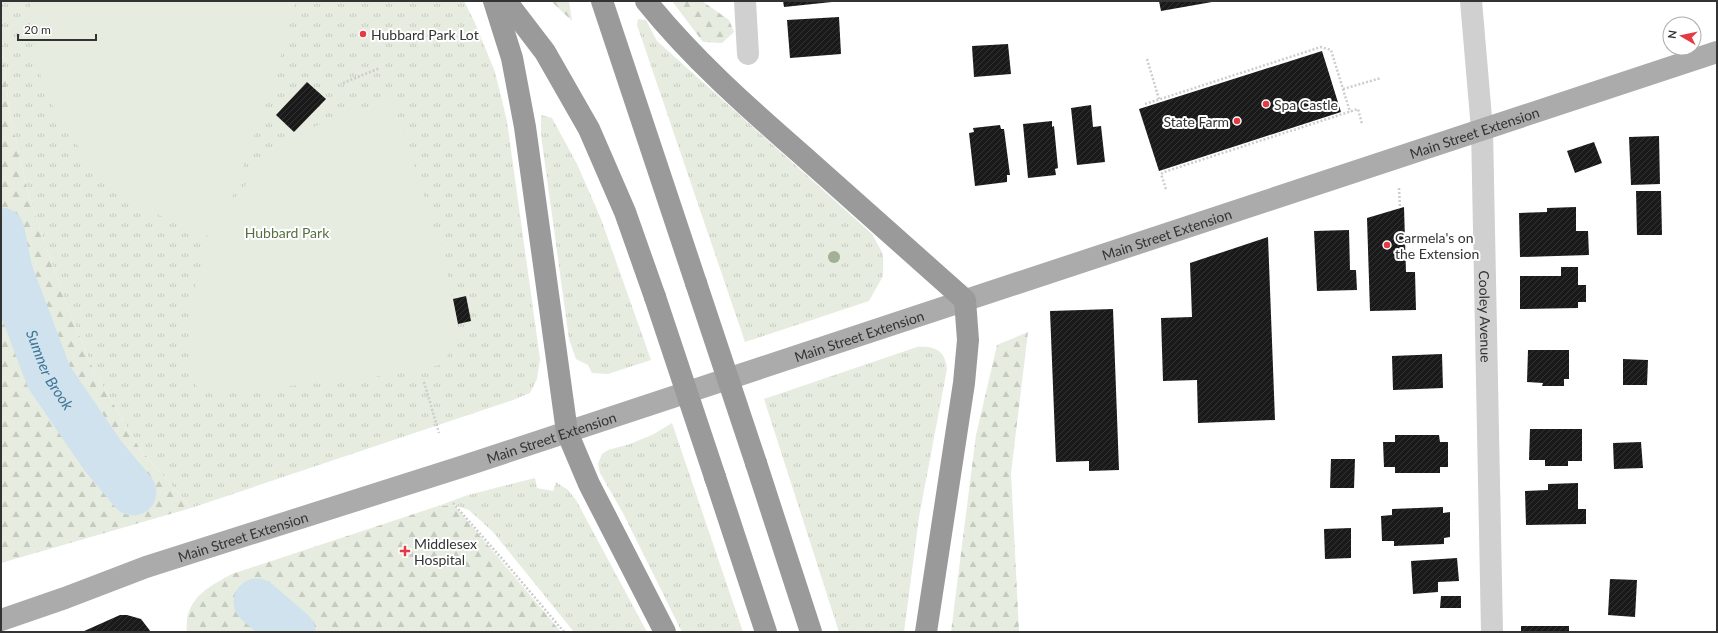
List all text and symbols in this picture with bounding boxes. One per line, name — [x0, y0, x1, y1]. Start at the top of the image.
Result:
scale bar — [18, 16, 96, 42]
north arrow — [1662, 16, 1702, 56]
text: 20 m — [24, 22, 51, 37]
place label: Hubbard Park Lot — [371, 26, 479, 43]
marker: Hubbard Park Lot — [358, 29, 368, 39]
text: N — [1665, 29, 1679, 40]
place label: Spa Castle — [1274, 96, 1338, 113]
marker: Spa Castle — [1261, 99, 1271, 109]
street label: Main Street Extension — [1407, 103, 1541, 162]
place label: State Farm — [1163, 113, 1229, 130]
marker: State Farm — [1232, 116, 1242, 126]
street label: Main Street Extension — [1100, 205, 1234, 263]
park label: Hubbard Park — [245, 224, 330, 241]
place label: Carmela's on the Extension — [1395, 229, 1479, 262]
marker: Carmela's on the Extension — [1382, 240, 1392, 250]
street label: Cooley Avenue — [1476, 270, 1495, 363]
street label: Main Street Extension — [792, 306, 926, 365]
water label: Sumner Brook — [23, 327, 78, 414]
street label: Main Street Extension — [484, 408, 618, 466]
street label: Main Street Extension — [176, 508, 310, 565]
place label: Middlesex Hospital — [414, 535, 477, 568]
marker: Middlesex Hospital — [399, 545, 411, 557]

